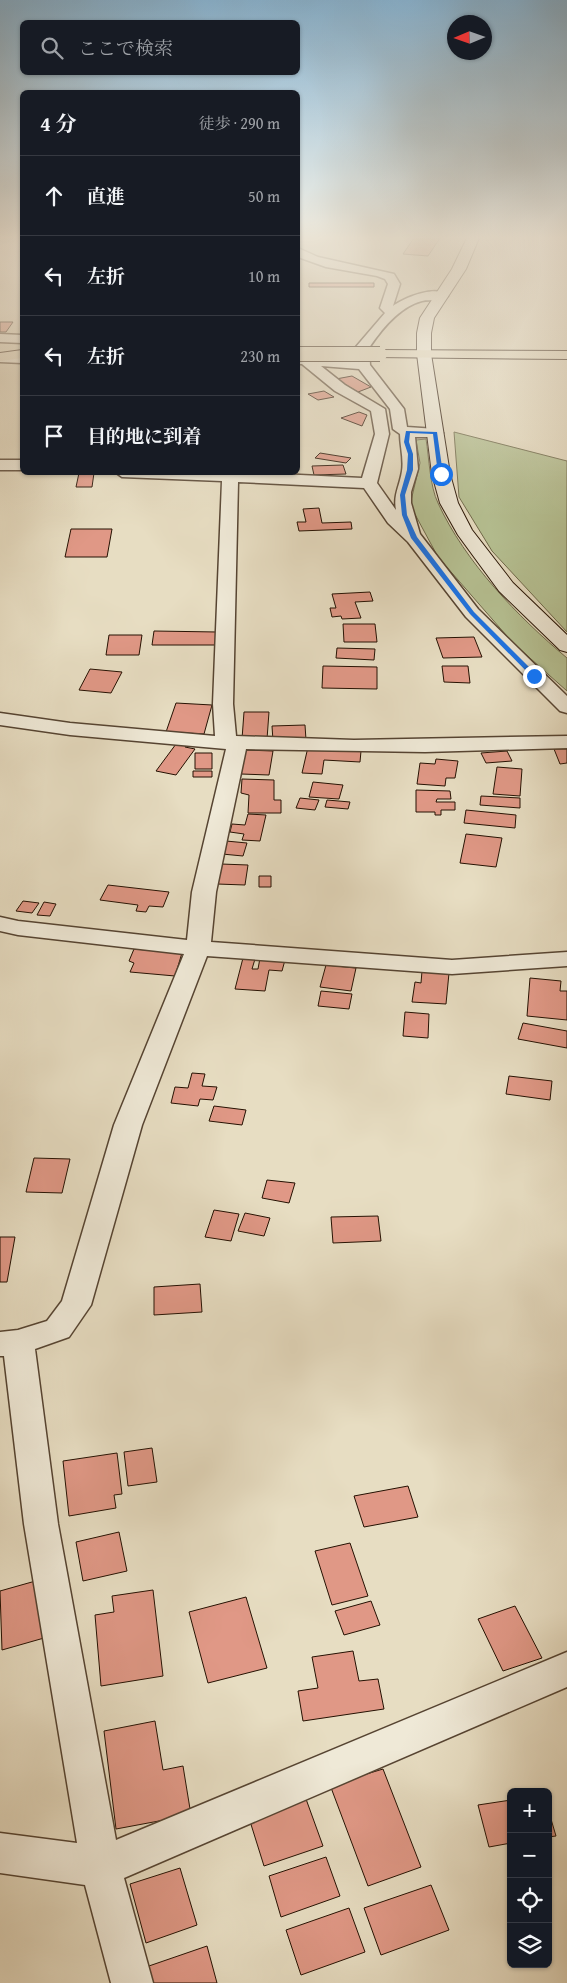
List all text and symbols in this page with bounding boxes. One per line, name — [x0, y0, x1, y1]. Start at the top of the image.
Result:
north arrow — [447, 15, 492, 60]
search box — [20, 20, 300, 75]
icon: search — [38, 34, 66, 62]
text: ここで検索 — [78, 34, 173, 62]
text: 4 分 — [40, 108, 77, 139]
text: 徒歩 · 290 m — [199, 111, 280, 135]
icon: ahead — [40, 182, 68, 210]
text: 直進 — [87, 182, 125, 210]
text: 50 m — [248, 184, 280, 208]
icon: left — [40, 262, 68, 290]
text: 左折 — [87, 262, 125, 290]
text: 10 m — [248, 264, 280, 288]
icon: left — [40, 342, 68, 370]
text: 左折 — [87, 342, 125, 370]
text: 230 m — [240, 344, 280, 368]
icon: arrive — [40, 422, 68, 450]
text: 目的地に到着 — [87, 422, 201, 450]
route start — [430, 463, 453, 486]
route end — [523, 665, 546, 688]
map controls — [507, 1788, 552, 1968]
button: + — [507, 1788, 552, 1833]
button: − — [507, 1833, 552, 1878]
button: locate — [507, 1878, 552, 1923]
button: layers — [507, 1923, 552, 1968]

